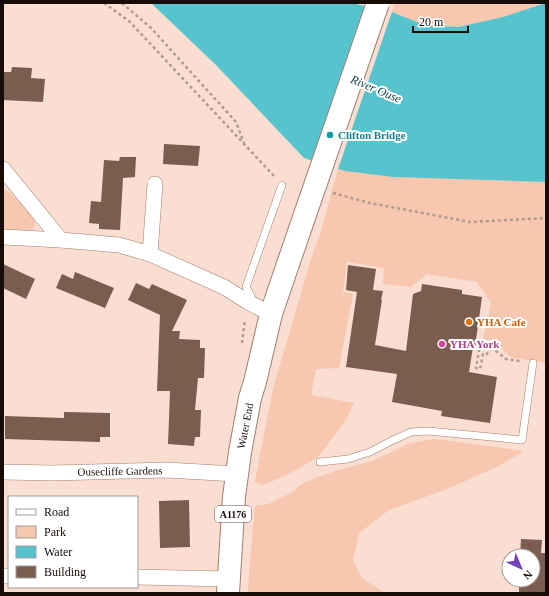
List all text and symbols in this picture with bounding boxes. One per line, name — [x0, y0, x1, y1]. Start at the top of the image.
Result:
scale bar — [413, 8, 468, 34]
text: 20 m — [419, 15, 444, 29]
water label: River Ouse — [348, 72, 404, 106]
place label: Clifton Bridge — [338, 129, 406, 141]
marker: Clifton Bridge — [325, 130, 335, 140]
place label: YHA Cafe — [477, 316, 526, 328]
marker: YHA Cafe — [464, 317, 474, 327]
place label: YHA York — [450, 338, 500, 350]
marker: YHA York — [437, 339, 447, 349]
street label: Water End — [235, 402, 255, 450]
street label: Ousecliffe Gardens — [77, 464, 163, 478]
legend — [8, 496, 138, 588]
text: Road — [44, 505, 69, 519]
road number: A1176 — [215, 506, 251, 522]
text: Park — [44, 525, 66, 539]
text: Water — [44, 545, 72, 559]
north arrow — [501, 548, 541, 588]
text: Building — [44, 565, 86, 579]
text: N — [521, 568, 535, 582]

